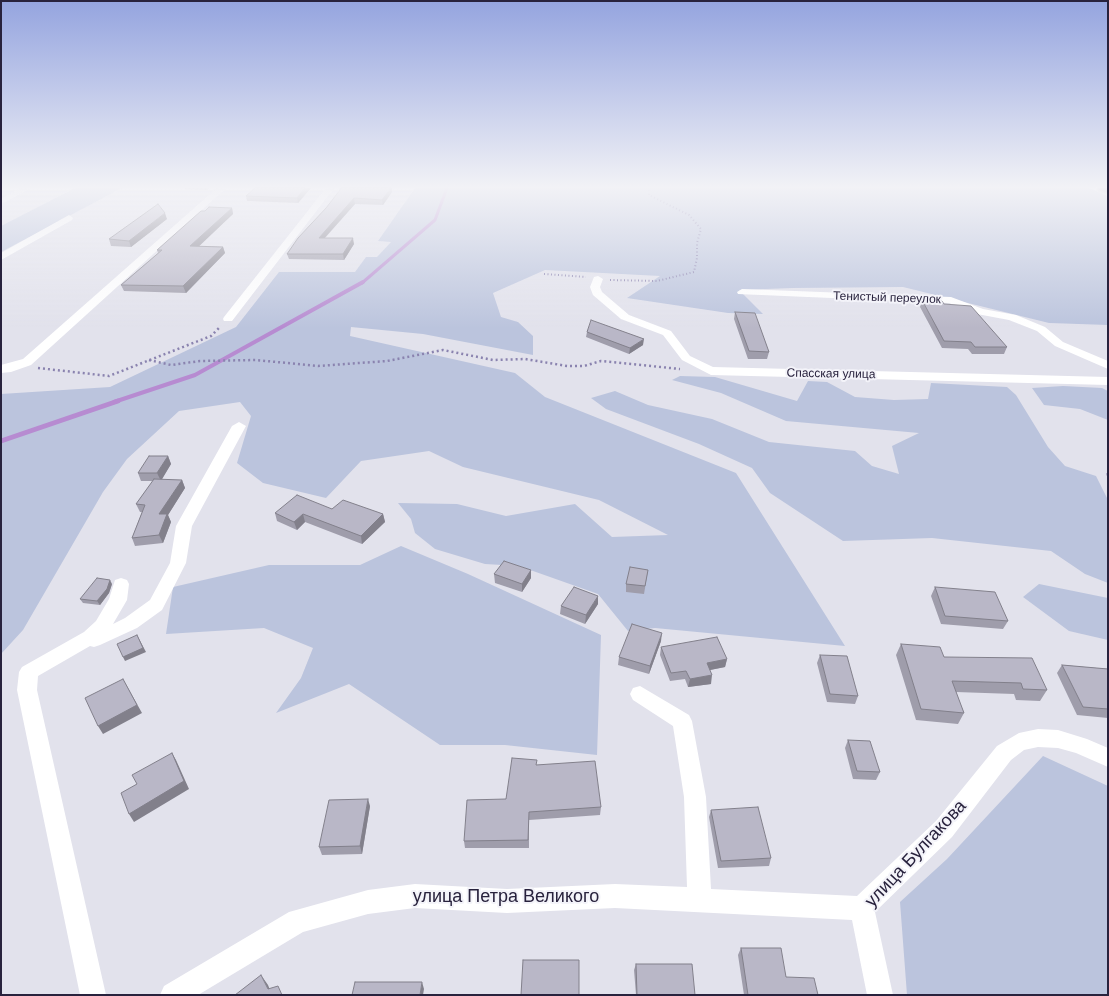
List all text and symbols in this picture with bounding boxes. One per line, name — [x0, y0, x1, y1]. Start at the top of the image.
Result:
street label: Тенистый переулок — [833, 289, 941, 307]
street label: Спасская улица — [786, 366, 876, 382]
street label: улица Булгакова — [861, 796, 971, 912]
street label: улица Петра Великого — [413, 886, 599, 908]

